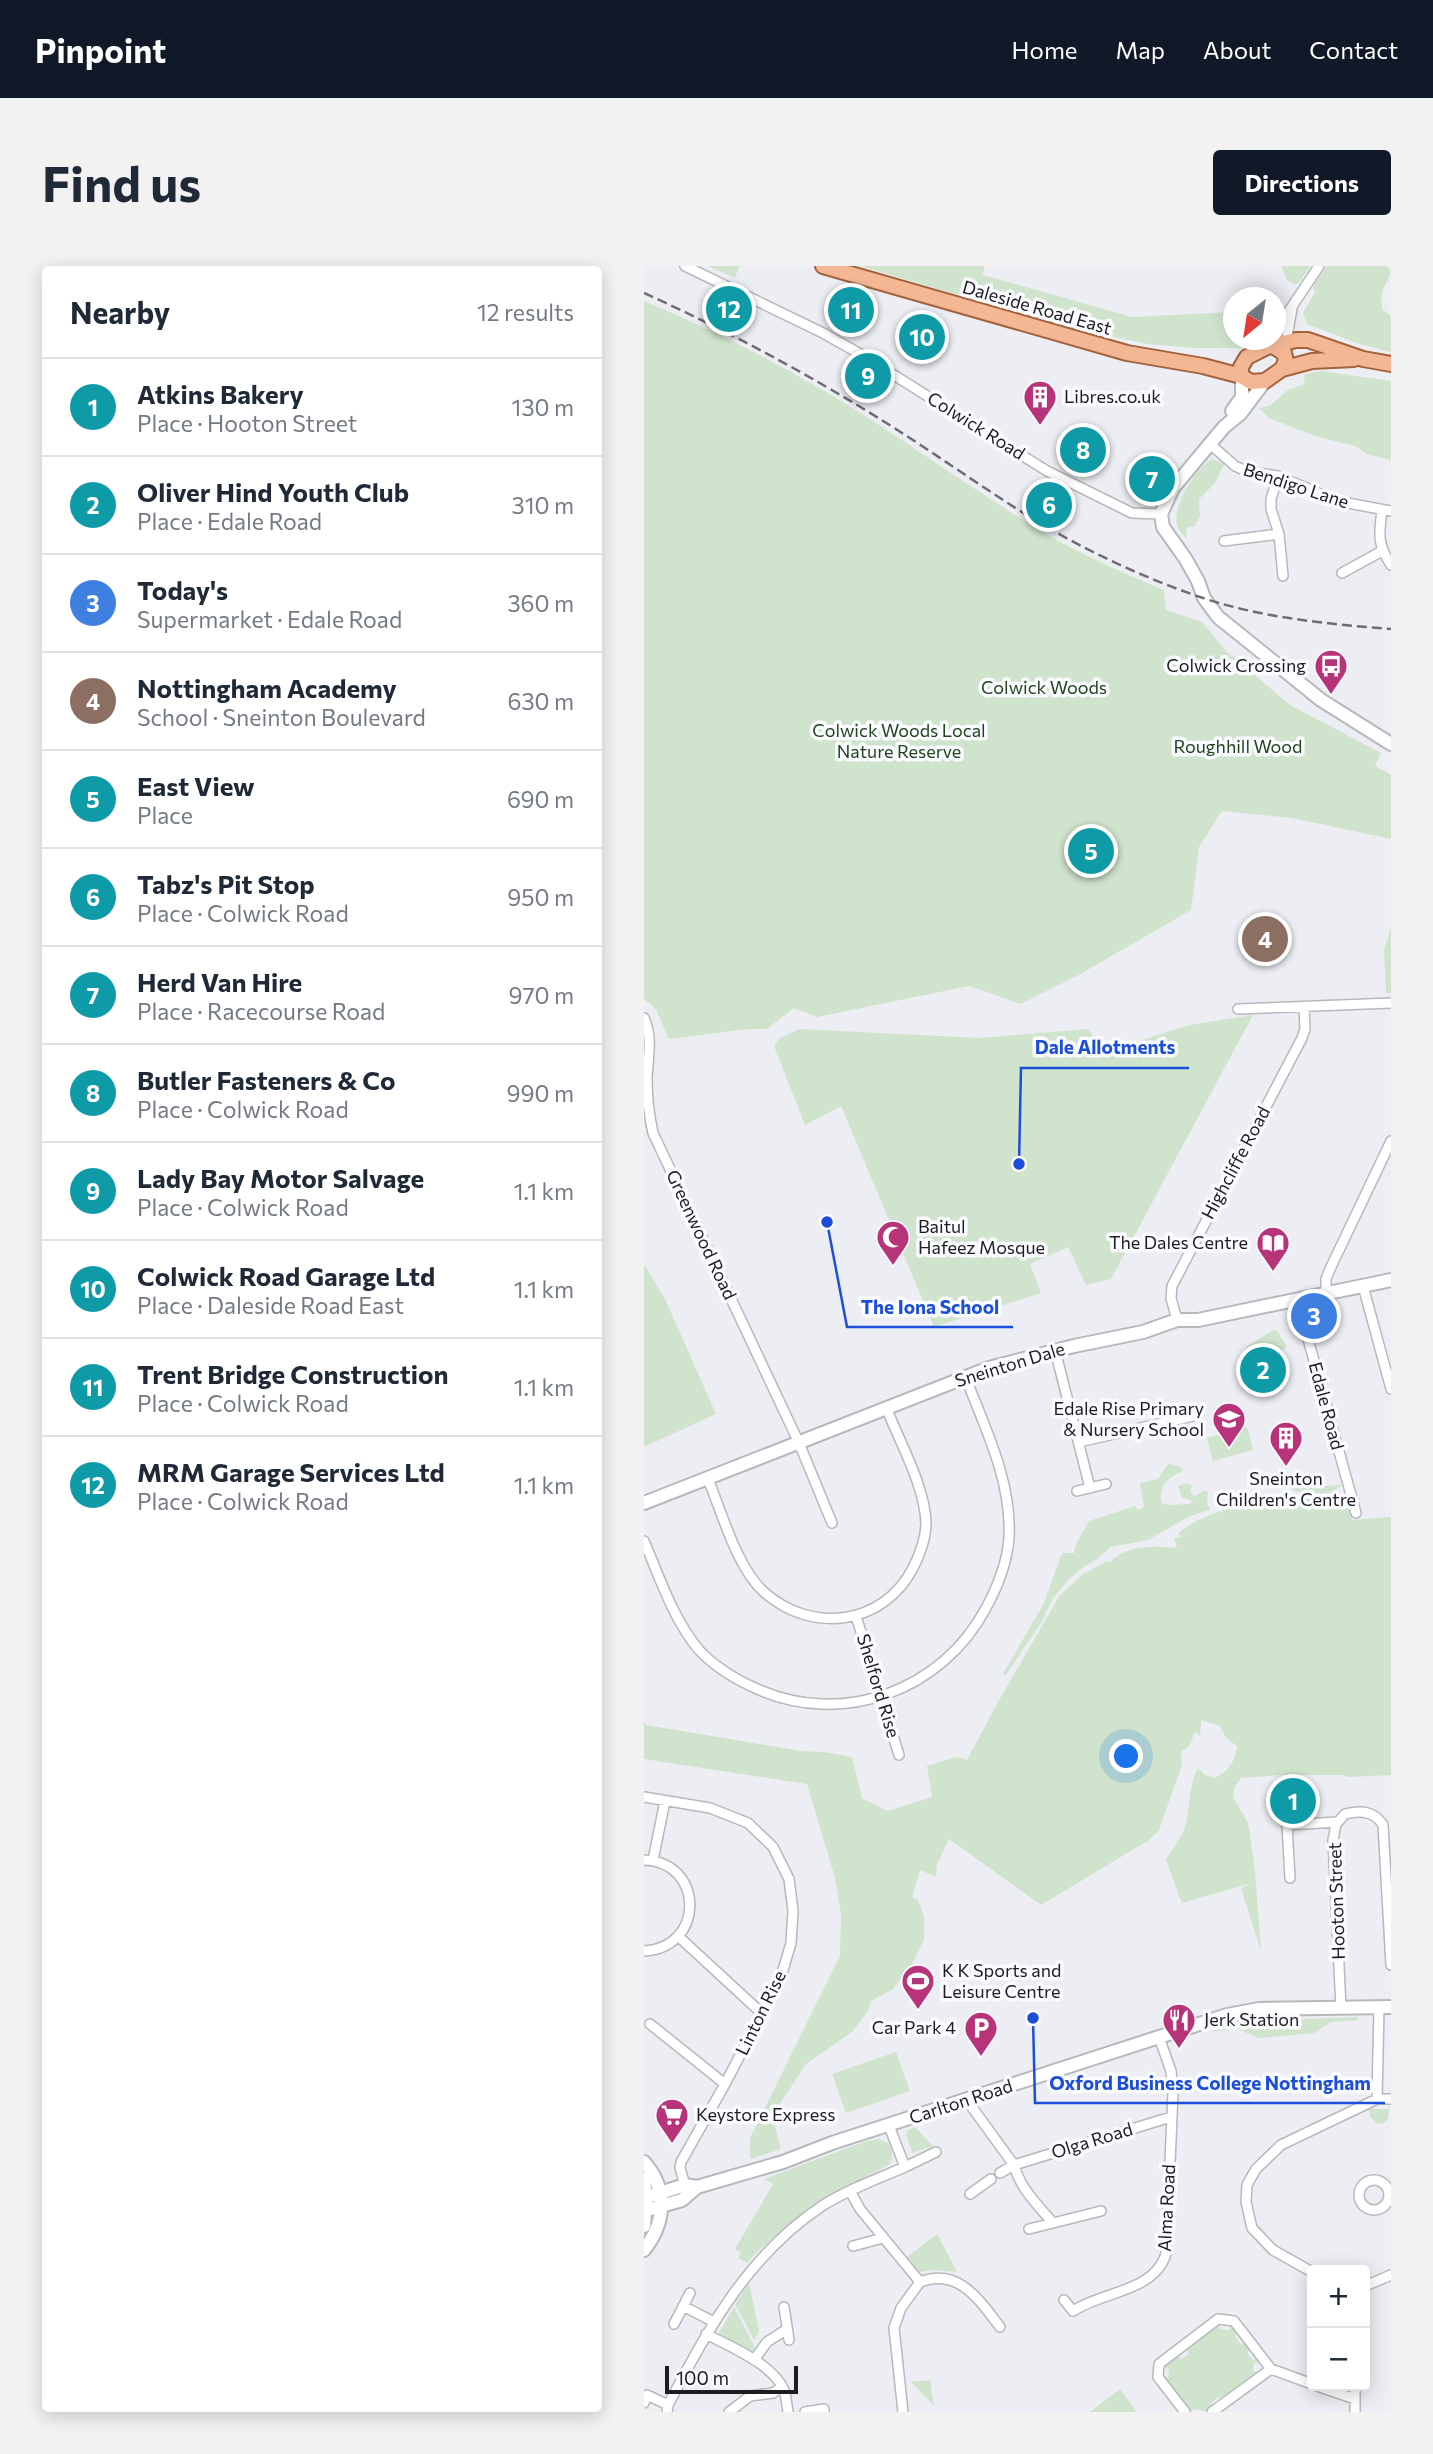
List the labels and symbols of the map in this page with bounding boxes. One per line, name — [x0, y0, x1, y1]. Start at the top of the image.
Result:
street label: Daleside Road East — [960, 275, 1114, 339]
pin: 12 — [706, 283, 752, 335]
pin: 11 — [828, 284, 874, 336]
north arrow — [1223, 287, 1286, 350]
pin: 10 — [899, 311, 945, 363]
pin: 9 — [845, 350, 891, 402]
building icon: Libres.co.uk — [1021, 378, 1059, 427]
place label: Libres.co.uk — [1064, 385, 1161, 407]
street label: Colwick Road — [924, 386, 1029, 464]
pin: 8 — [1060, 424, 1106, 476]
pin: 7 — [1129, 453, 1175, 505]
street label: Bendigo Lane — [1241, 458, 1352, 512]
pin: 6 — [1026, 479, 1072, 531]
bus stop icon: Colwick Crossing — [1312, 647, 1350, 696]
place label: Colwick Crossing — [1166, 654, 1306, 676]
park label: Colwick Woods — [981, 676, 1107, 698]
park label: Colwick Woods Local Nature Reserve — [812, 719, 986, 762]
park label: Roughhill Wood — [1174, 735, 1302, 757]
pin: 5 — [1068, 825, 1114, 877]
pin: 4 — [1242, 913, 1288, 965]
callout: Dale Allotments — [1021, 1028, 1189, 1068]
text: Dale Allotments — [1035, 1035, 1175, 1058]
street label: Highcliffe Road — [1196, 1102, 1274, 1223]
street label: Greenwood Road — [662, 1166, 742, 1303]
place label: Baitul Hafeez Mosque — [918, 1215, 1045, 1258]
mosque icon: Baitul Hafeez Mosque — [874, 1218, 912, 1267]
library icon: The Dales Centre — [1254, 1224, 1292, 1273]
place label: The Dales Centre — [1109, 1231, 1248, 1253]
callout: The Iona School — [847, 1287, 1013, 1327]
pin: 3 — [1291, 1290, 1337, 1342]
text: The Iona School — [861, 1295, 999, 1318]
street label: Sneinton Dale — [952, 1337, 1067, 1391]
pin: 2 — [1240, 1344, 1286, 1396]
street label: Edale Road — [1305, 1359, 1349, 1452]
place label: Edale Rise Primary & Nursery School — [1053, 1397, 1204, 1440]
school or university icon: Edale Rise Primary & Nursery School — [1210, 1400, 1248, 1449]
building icon: Sneinton Children's Centre — [1267, 1419, 1305, 1468]
place label: Sneinton Children's Centre — [1216, 1467, 1356, 1510]
street label: Shelford Rise — [853, 1631, 905, 1740]
your location — [1109, 1739, 1143, 1773]
pin: 1 — [1270, 1775, 1316, 1827]
street label: Hooton Street — [1323, 1842, 1349, 1960]
place label: K K Sports and Leisure Centre — [942, 1959, 1061, 2002]
sports icon: K K Sports and Leisure Centre — [899, 1962, 937, 2011]
street label: Linton Rise — [730, 1967, 790, 2058]
restaurant icon: Jerk Station — [1160, 2001, 1198, 2050]
place label: Jerk Station — [1204, 2008, 1299, 2030]
parking icon: Car Park 4 — [962, 2009, 1000, 2058]
place label: Car Park 4 — [872, 2016, 956, 2038]
callout: Oxford Business College Nottingham — [1035, 2063, 1385, 2103]
text: Oxford Business College Nottingham — [1049, 2071, 1371, 2094]
street label: Carlton Road — [906, 2074, 1015, 2128]
supermarket icon: Keystore Express — [653, 2096, 691, 2145]
place label: Keystore Express — [696, 2103, 836, 2125]
street label: Olga Road — [1048, 2117, 1135, 2163]
street label: Alma Road — [1153, 2164, 1179, 2252]
scale bar — [665, 2363, 798, 2395]

